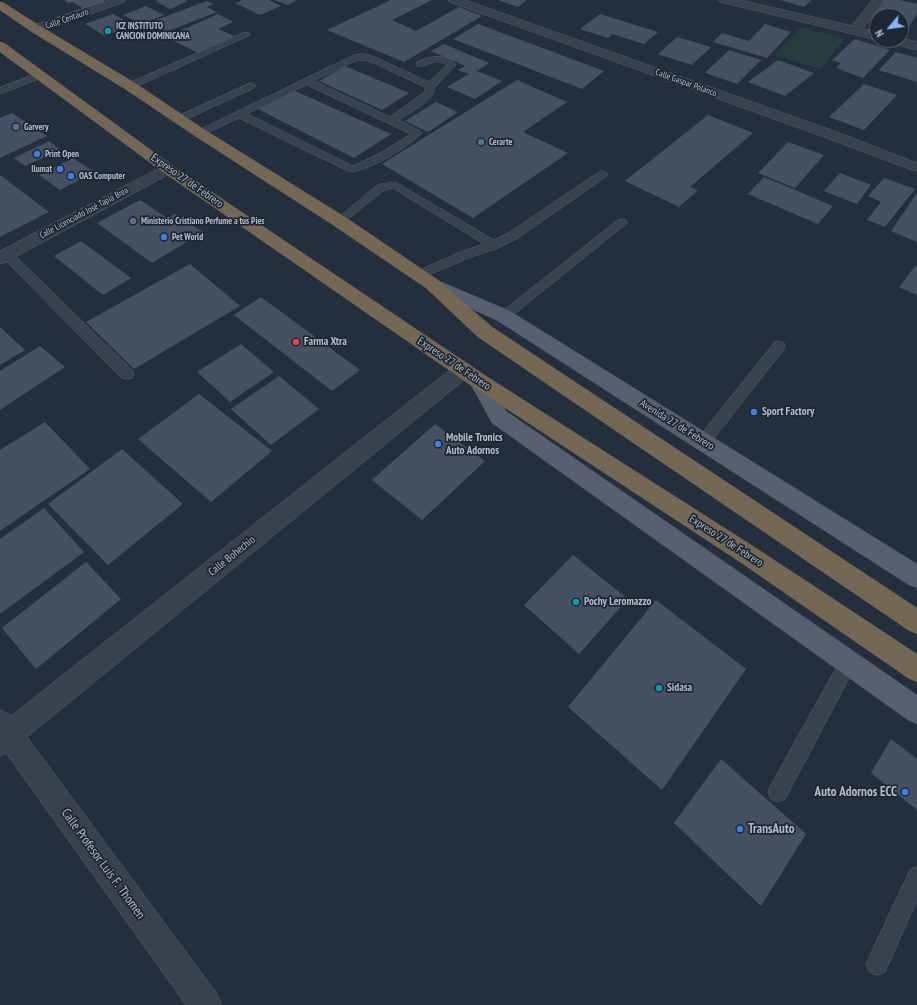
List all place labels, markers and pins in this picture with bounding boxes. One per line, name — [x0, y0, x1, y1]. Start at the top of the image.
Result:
place label: ICZ INSTITUTO CANCION DOMINICANA — [116, 21, 190, 42]
marker: ICZ INSTITUTO CANCION DOMINICANA — [103, 26, 113, 36]
marker: Garvery — [11, 122, 21, 132]
place label: Garvery — [24, 122, 48, 132]
marker: Cerarte — [476, 137, 486, 147]
place label: Cerarte — [489, 137, 512, 147]
marker: Print Open — [32, 149, 42, 159]
place label: Print Open — [45, 149, 79, 159]
place label: Ilumat — [31, 164, 52, 174]
marker: Ilumat — [55, 164, 65, 174]
marker: OAS Computer — [66, 171, 76, 181]
place label: OAS Computer — [79, 171, 125, 181]
marker: Ministerio Cristiano Perfume a tus Pies — [128, 216, 138, 226]
place label: Ministerio Cristiano Perfume a tus Pies — [141, 216, 264, 226]
marker: Pet World — [159, 232, 169, 242]
place label: Pet World — [172, 232, 203, 242]
place label: Farma Xtra — [304, 335, 347, 349]
marker: Farma Xtra — [291, 337, 301, 347]
place label: Sport Factory — [762, 405, 814, 419]
marker: Sport Factory — [749, 407, 759, 417]
place label: Mobile Tronics Auto Adornos — [446, 431, 503, 457]
marker: Mobile Tronics Auto Adornos — [433, 439, 443, 449]
place label: Pochy Leromazzo — [584, 595, 652, 609]
marker: Pochy Leromazzo — [571, 597, 581, 607]
place label: Sidasa — [667, 681, 692, 695]
marker: Sidasa — [654, 683, 664, 693]
place label: Auto Adornos ECC — [815, 784, 897, 800]
marker: Auto Adornos ECC — [900, 787, 910, 797]
place label: TransAuto — [748, 821, 794, 837]
marker: TransAuto — [735, 824, 745, 834]

